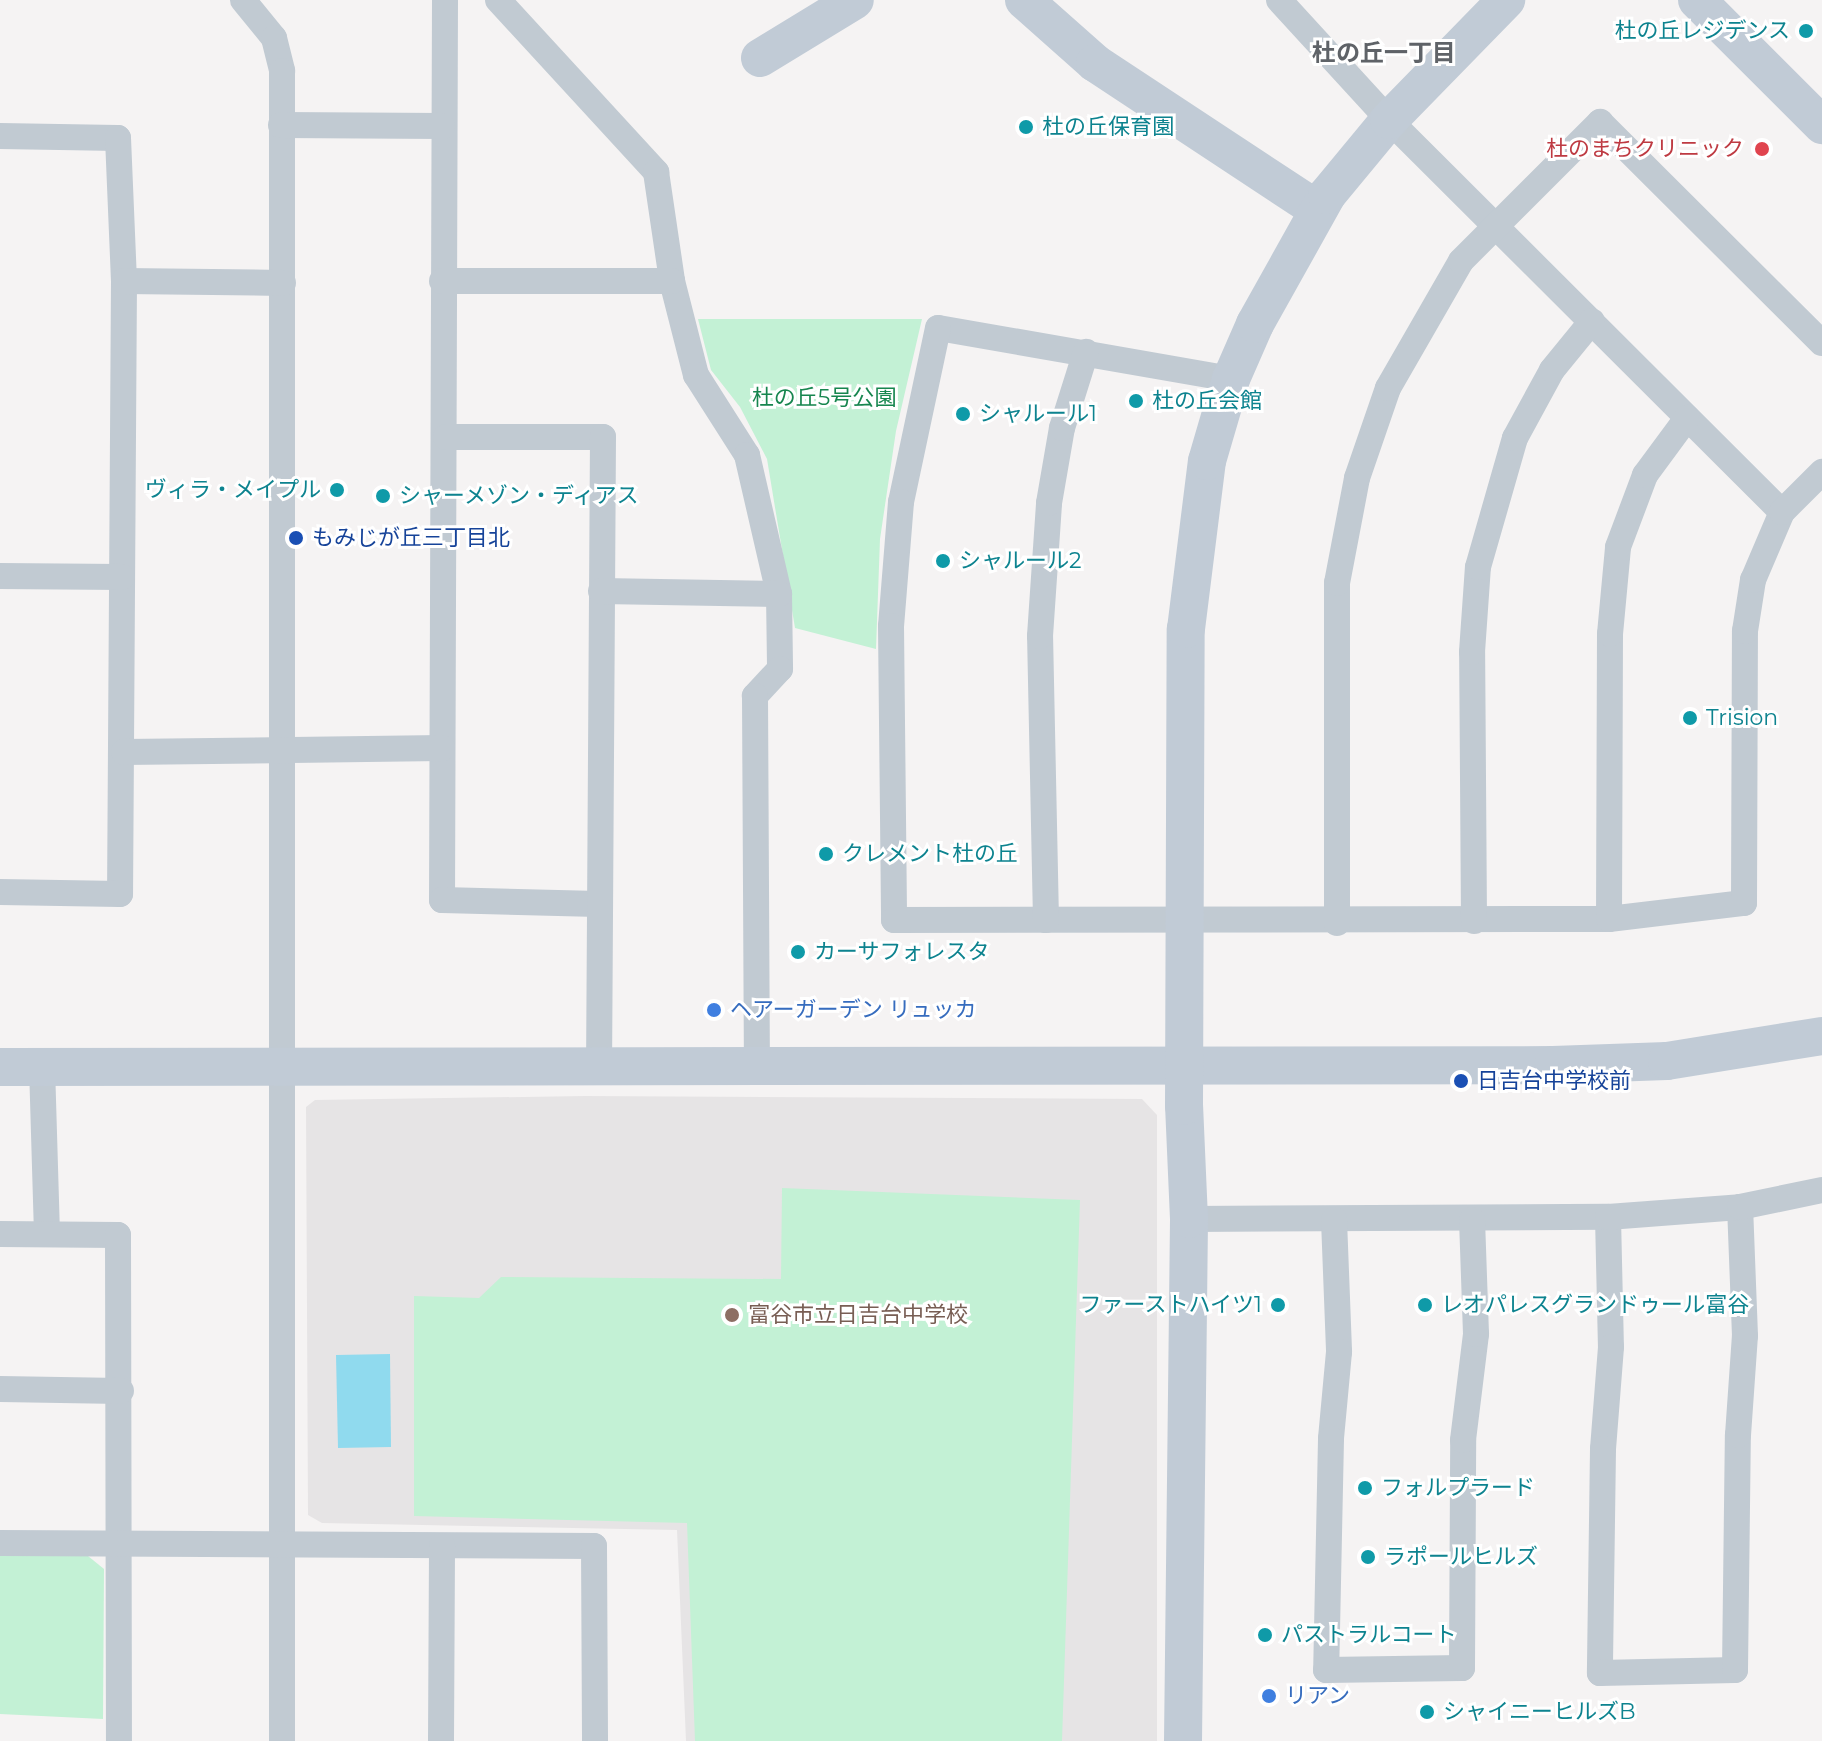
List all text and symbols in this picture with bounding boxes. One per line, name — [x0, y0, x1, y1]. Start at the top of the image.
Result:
place label: 杜の丘レジデンス — [1614, 18, 1790, 44]
marker: 杜の丘レジデンス — [1797, 22, 1815, 40]
district label: 杜の丘一丁目 — [1312, 39, 1456, 67]
place label: 杜の丘保育園 — [1042, 114, 1174, 140]
marker: 杜の丘保育園 — [1017, 118, 1035, 136]
place label: 杜のまちクリニック — [1546, 136, 1744, 162]
marker: 杜のまちクリニック — [1751, 138, 1773, 160]
park label: 杜の丘5号公園 — [752, 385, 896, 411]
place label: 杜の丘会館 — [1152, 388, 1262, 414]
marker: 杜の丘会館 — [1127, 392, 1145, 410]
place label: シャルール1 — [979, 401, 1097, 427]
marker: シャルール1 — [954, 405, 972, 423]
place label: ヴィラ・メイプル — [145, 477, 321, 503]
marker: ヴィラ・メイプル — [328, 481, 346, 499]
place label: シャーメゾン・ディアス — [399, 483, 641, 509]
marker: シャーメゾン・ディアス — [374, 487, 392, 505]
place label: もみじが丘三丁目北 — [312, 525, 510, 551]
marker: もみじが丘三丁目北 — [287, 529, 305, 547]
place label: シャルール2 — [959, 548, 1081, 574]
marker: シャルール2 — [934, 552, 952, 570]
place label: Trision — [1706, 705, 1778, 731]
marker: Trision — [1681, 709, 1699, 727]
place label: クレメント杜の丘 — [842, 841, 1018, 867]
marker: クレメント杜の丘 — [817, 845, 835, 863]
place label: カーサフォレスタ — [814, 939, 990, 965]
marker: カーサフォレスタ — [789, 943, 807, 961]
place label: ヘアーガーデン リュッカ — [730, 997, 976, 1023]
marker: ヘアーガーデン リュッカ — [705, 1001, 723, 1019]
place label: 日吉台中学校前 — [1477, 1068, 1631, 1094]
marker: 日吉台中学校前 — [1452, 1072, 1470, 1090]
place label: ファーストハイツ1 — [1078, 1292, 1262, 1318]
place label: レオパレスグランドゥール富谷 — [1441, 1292, 1749, 1318]
marker: ファーストハイツ1 — [1269, 1296, 1287, 1314]
marker: レオパレスグランドゥール富谷 — [1416, 1296, 1434, 1314]
place label: 富谷市立日吉台中学校 — [748, 1302, 968, 1328]
marker: 富谷市立日吉台中学校 — [723, 1306, 741, 1324]
place label: フォルプラード — [1381, 1475, 1535, 1501]
marker: フォルプラード — [1356, 1479, 1374, 1497]
place label: ラポールヒルズ — [1384, 1544, 1538, 1570]
marker: ラポールヒルズ — [1359, 1548, 1377, 1566]
place label: パストラルコート — [1281, 1622, 1457, 1648]
marker: パストラルコート — [1256, 1626, 1274, 1644]
place label: リアン — [1285, 1683, 1351, 1709]
marker: リアン — [1260, 1687, 1278, 1705]
place label: シャイニーヒルズB — [1443, 1699, 1636, 1725]
marker: シャイニーヒルズB — [1418, 1703, 1436, 1721]

